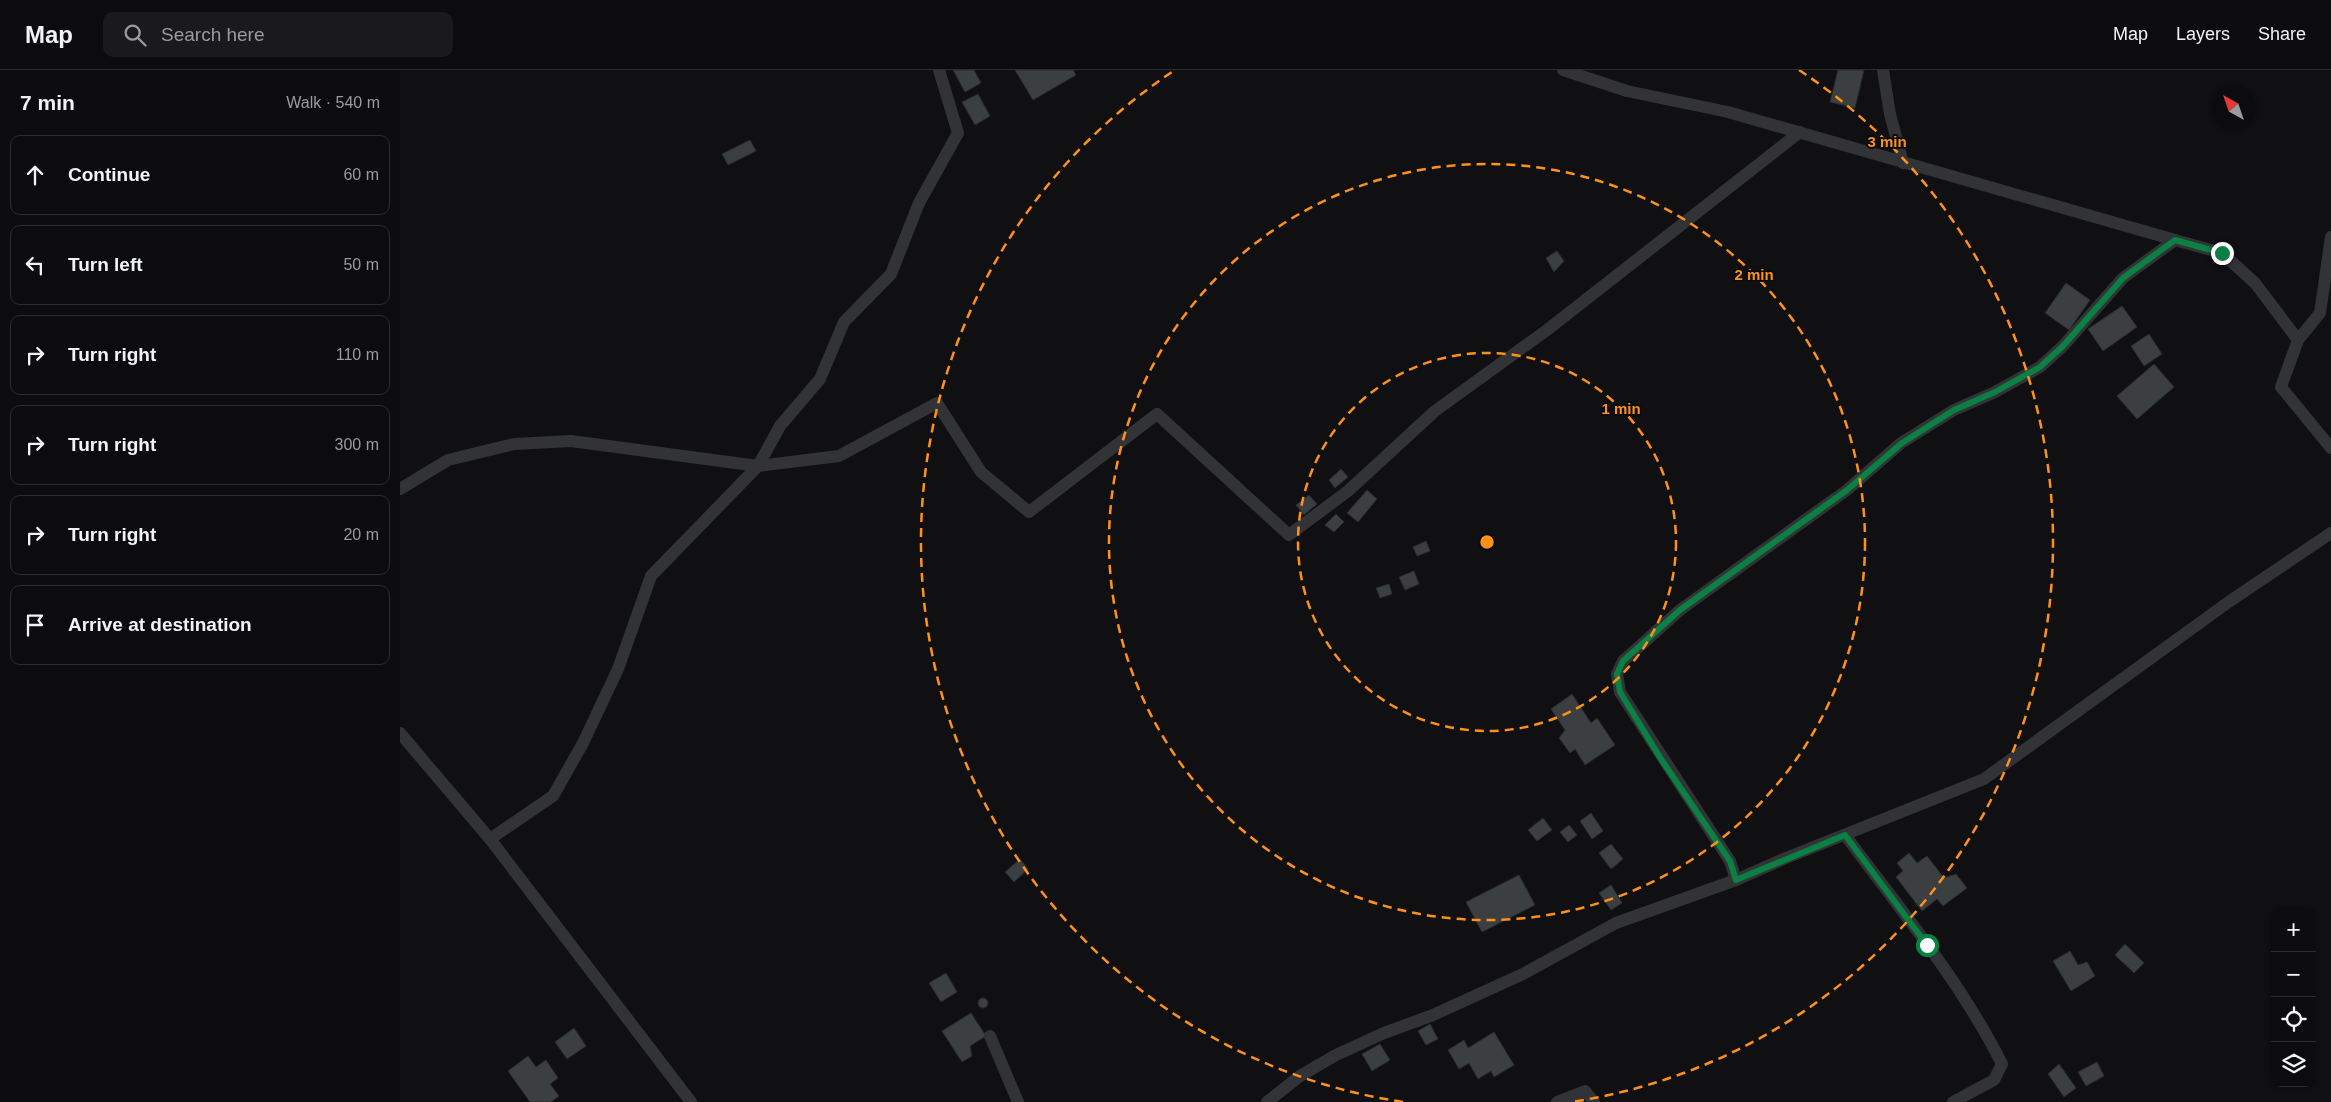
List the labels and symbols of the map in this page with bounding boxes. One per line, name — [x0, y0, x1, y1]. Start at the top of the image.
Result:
north arrow — [2211, 85, 2256, 130]
text: 3 min — [1867, 133, 1907, 150]
route end — [2211, 242, 2234, 265]
text: 2 min — [1734, 266, 1774, 283]
text: 1 min — [1601, 400, 1641, 417]
centre of rings — [1478, 533, 1496, 551]
route start — [1916, 934, 1939, 957]

